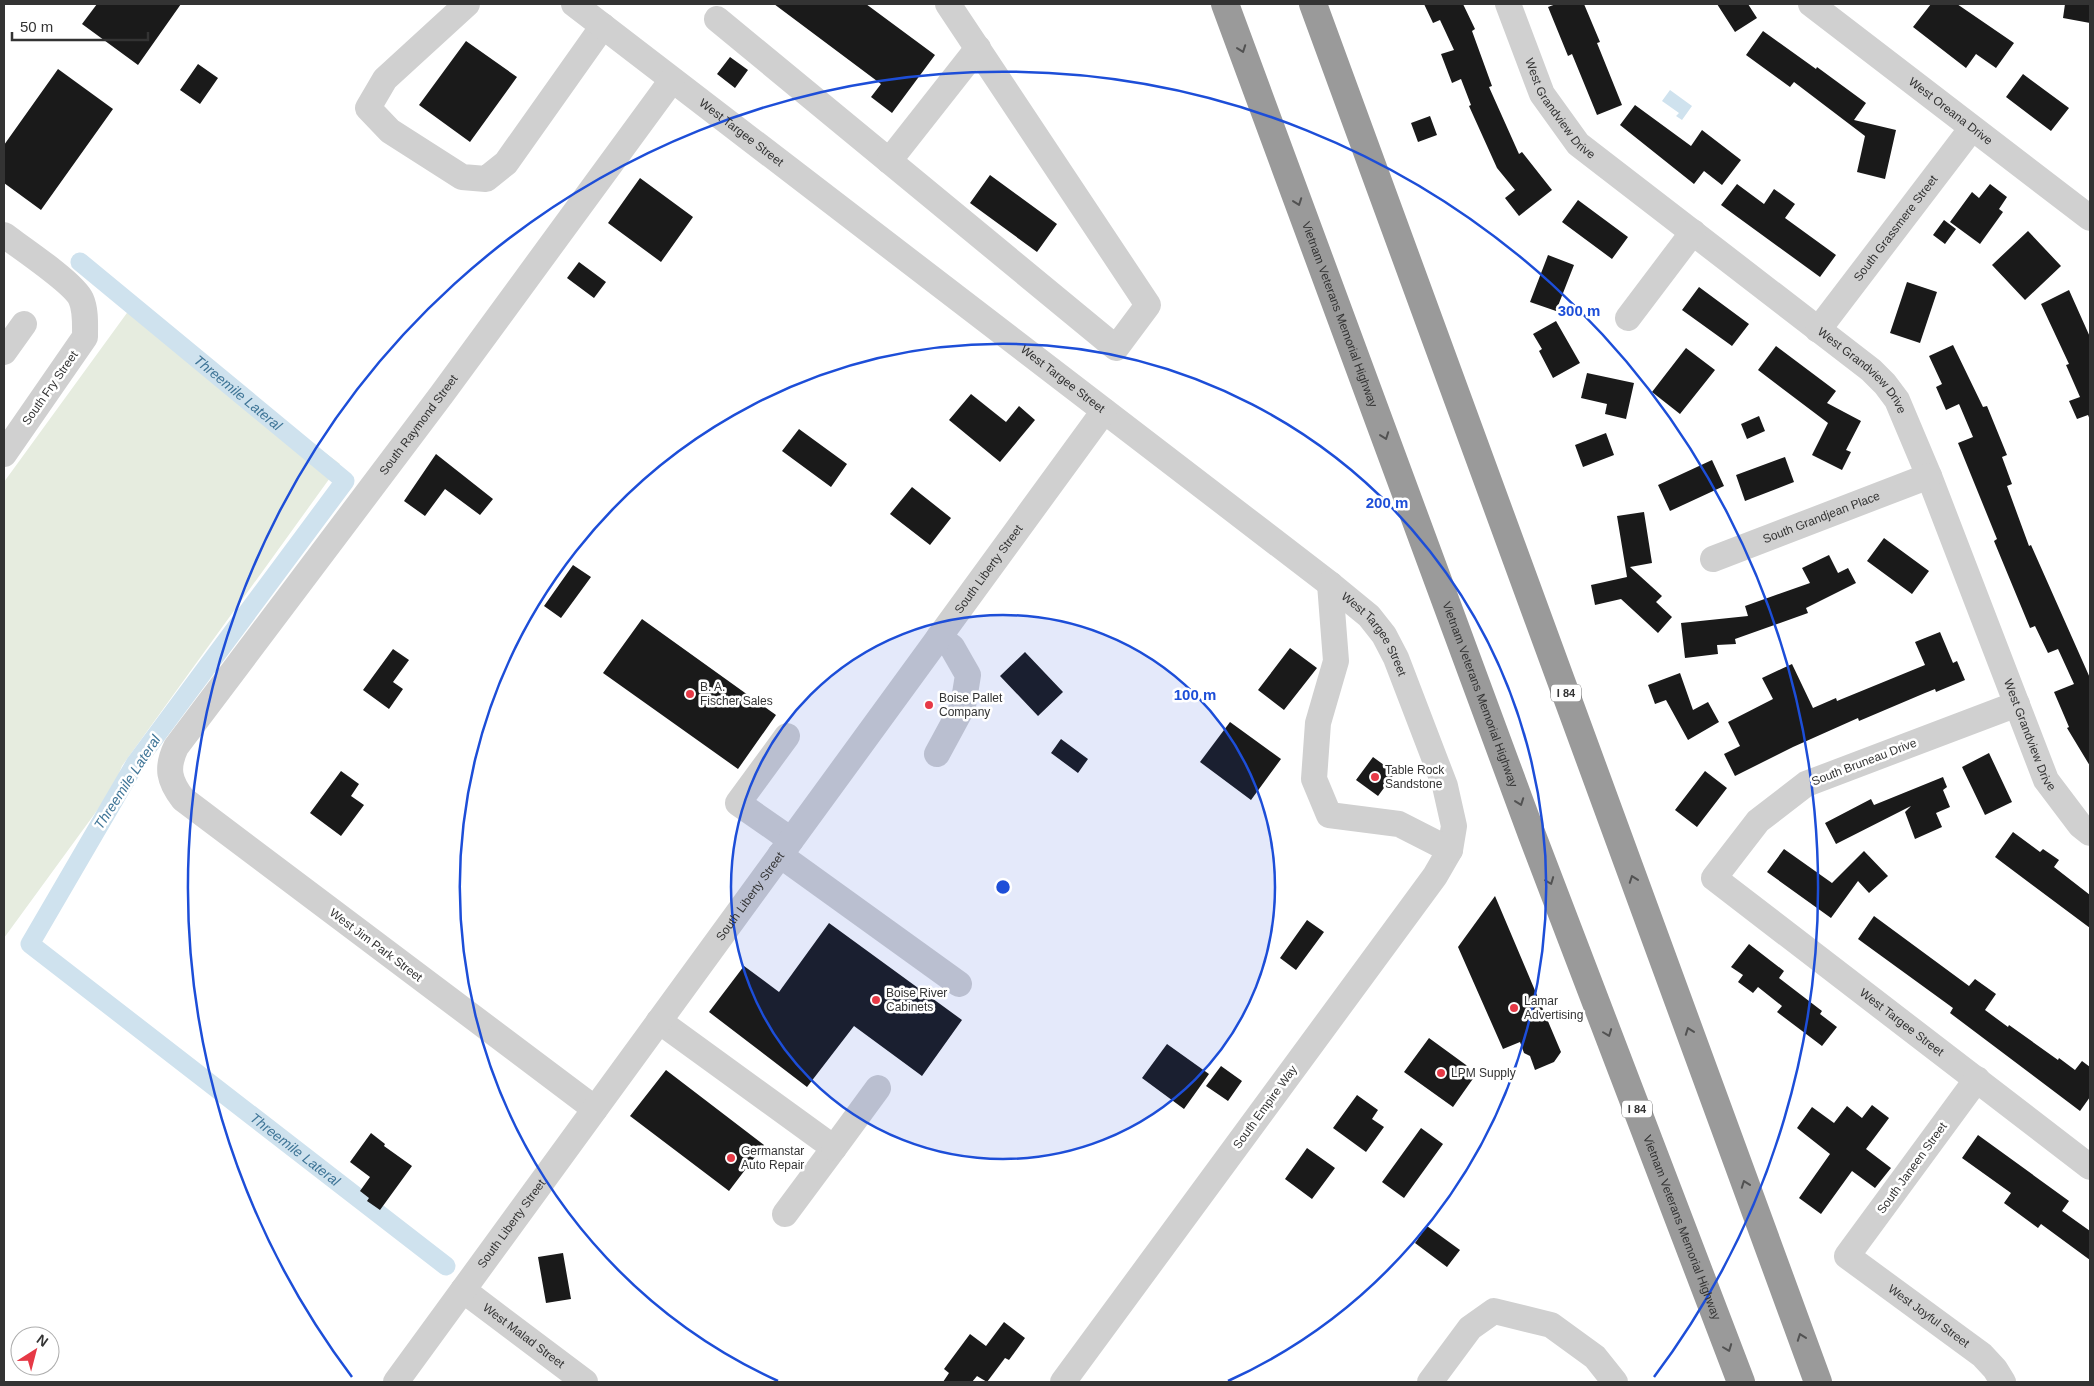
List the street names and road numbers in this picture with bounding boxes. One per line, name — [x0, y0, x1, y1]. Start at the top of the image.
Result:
street label: West Grandview Drive — [1522, 56, 1598, 162]
street label: West Oreana Drive — [1906, 75, 1996, 148]
street label: West Targee Street — [697, 96, 787, 170]
street label: South Grassmere Street — [1851, 172, 1941, 284]
street label: Vietnam Veterans Memorial Highway — [1299, 220, 1380, 409]
street label: West Grandview Drive — [1815, 324, 1909, 416]
street label: West Targee Street — [1018, 342, 1108, 416]
street label: South Fry Street — [19, 348, 81, 428]
street label: South Raymond Street — [376, 372, 461, 478]
street label: South Grandjean Place — [1761, 488, 1882, 546]
street label: South Liberty Street — [952, 522, 1026, 616]
street label: West Targee Street — [1339, 589, 1409, 679]
street label: Vietnam Veterans Memorial Highway — [1439, 600, 1521, 789]
street label: West Grandview Drive — [2001, 677, 2059, 794]
road number: I 84 — [1551, 684, 1581, 701]
street label: South Bruneau Drive — [1809, 735, 1919, 788]
street label: South Liberty Street — [713, 849, 787, 943]
street label: West Jim Park Street — [327, 906, 426, 985]
street label: West Targee Street — [1857, 986, 1947, 1059]
street label: South Empire Way — [1230, 1063, 1300, 1151]
road number: I 84 — [1622, 1100, 1652, 1118]
street label: South Janeen Street — [1874, 1119, 1950, 1216]
street label: Vietnam Veterans Memorial Highway — [1640, 1133, 1724, 1322]
street label: South Liberty Street — [475, 1176, 549, 1271]
street label: West Joyful Street — [1885, 1282, 1973, 1351]
street label: West Malad Street — [480, 1300, 568, 1371]

